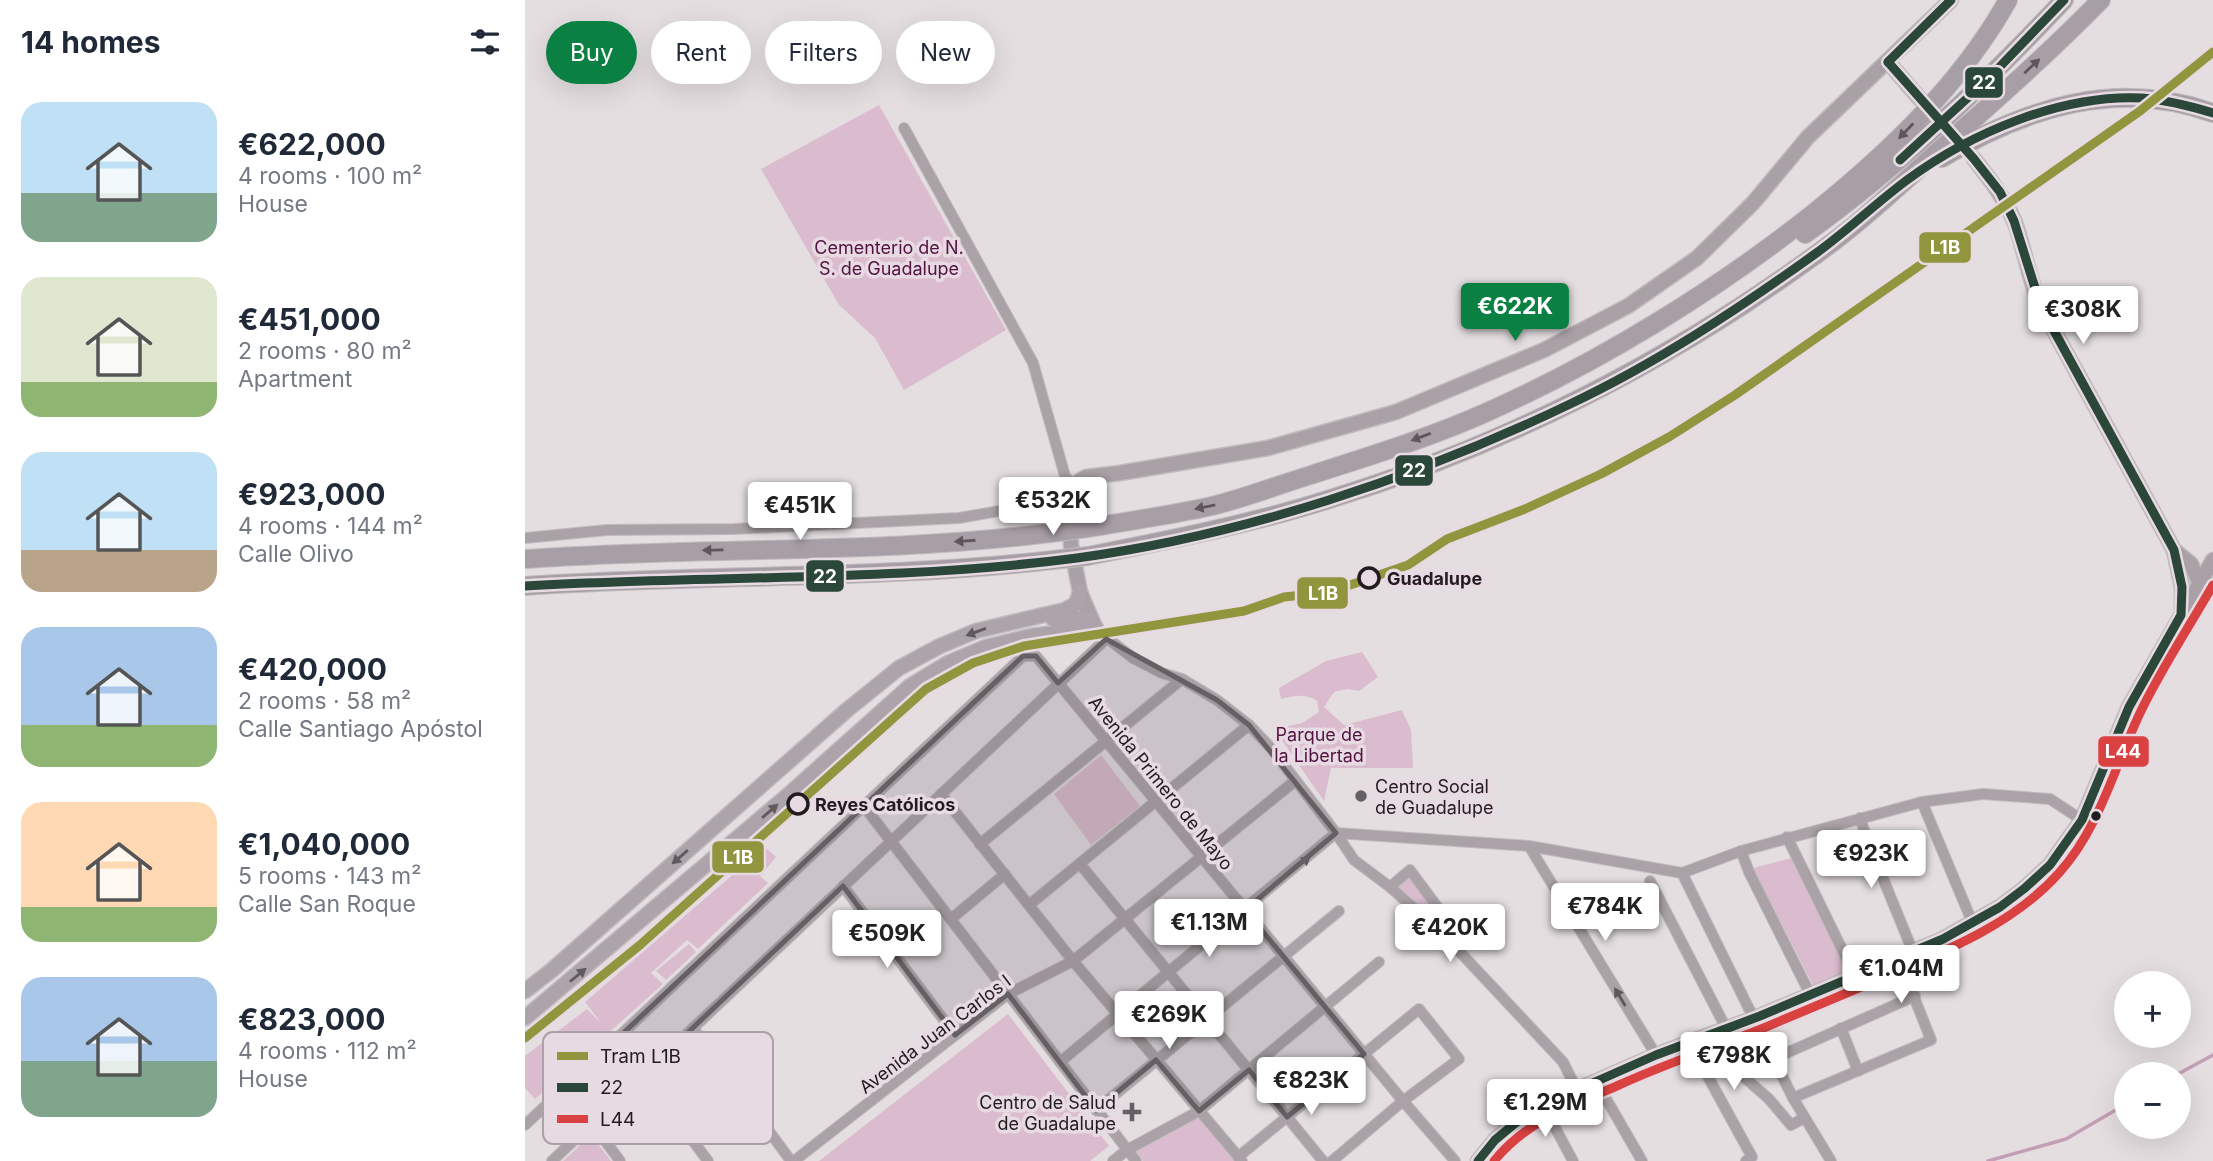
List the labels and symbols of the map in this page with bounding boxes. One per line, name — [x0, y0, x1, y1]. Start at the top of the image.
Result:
one-way arrow — [2023, 59, 2040, 75]
line badge: 22 — [1964, 66, 2004, 99]
text: 22 — [1972, 71, 1996, 94]
one-way arrow — [1899, 122, 1915, 139]
line badge: L1B — [1918, 231, 1972, 264]
text: L1B — [1930, 236, 1960, 259]
park label: Cementerio de N. S. de Guadalupe — [814, 237, 964, 279]
pin: €622K — [1466, 284, 1564, 343]
pin: €308K — [2034, 286, 2132, 346]
one-way arrow — [1411, 432, 1432, 443]
line badge: 22 — [1394, 454, 1434, 487]
text: 22 — [1402, 459, 1426, 482]
pin: €532K — [1004, 477, 1102, 537]
pin: €451K — [751, 482, 849, 542]
one-way arrow — [1194, 501, 1216, 512]
one-way arrow — [954, 536, 976, 547]
one-way arrow — [702, 545, 724, 556]
line badge: 22 — [805, 559, 845, 593]
text: 22 — [813, 565, 837, 588]
marker: Guadalupe — [1358, 567, 1380, 589]
place label: Guadalupe — [1387, 568, 1482, 589]
line badge: L1B — [1296, 576, 1349, 610]
text: L1B — [1308, 582, 1338, 605]
one-way arrow — [966, 627, 987, 638]
street label: Avenida Primero de Mayo — [1084, 692, 1238, 874]
park label: Parque de la Libertad — [1274, 724, 1364, 766]
line badge: L44 — [2097, 735, 2150, 768]
text: L44 — [2105, 740, 2141, 763]
place label: Centro Social de Guadalupe — [1375, 776, 1493, 818]
marker: Centro Social de Guadalupe — [1353, 788, 1369, 804]
marker: Reyes Católicos — [787, 793, 809, 815]
place label: Reyes Católicos — [815, 794, 955, 815]
one-way arrow — [761, 803, 779, 819]
unlabelled marker — [2089, 809, 2103, 823]
pin: €923K — [1822, 830, 1920, 890]
line badge: L1B — [711, 840, 765, 874]
text: L1B — [723, 846, 753, 869]
one-way arrow — [671, 849, 689, 865]
one-way arrow — [1292, 856, 1310, 871]
pin: €784K — [1556, 884, 1654, 943]
pin: €1.13M — [1152, 900, 1266, 959]
pin: €420K — [1401, 904, 1499, 964]
pin: €509K — [838, 911, 936, 970]
pin: €1.04M — [1844, 946, 1958, 1005]
one-way arrow — [569, 967, 587, 983]
street label: Avenida Juan Carlos I — [855, 970, 1015, 1098]
one-way arrow — [1614, 988, 1627, 1007]
pin: €269K — [1120, 992, 1218, 1051]
legend — [543, 1032, 773, 1144]
pin: €798K — [1685, 1032, 1783, 1092]
text: Tram L1B — [600, 1045, 681, 1068]
pin: €823K — [1262, 1058, 1360, 1117]
text: 22 — [600, 1076, 623, 1099]
pin: €1.29M — [1488, 1080, 1602, 1139]
place label: Centro de Salud de Guadalupe — [979, 1092, 1116, 1134]
marker: Centro de Salud de Guadalupe — [1122, 1102, 1142, 1122]
text: L44 — [600, 1108, 635, 1131]

